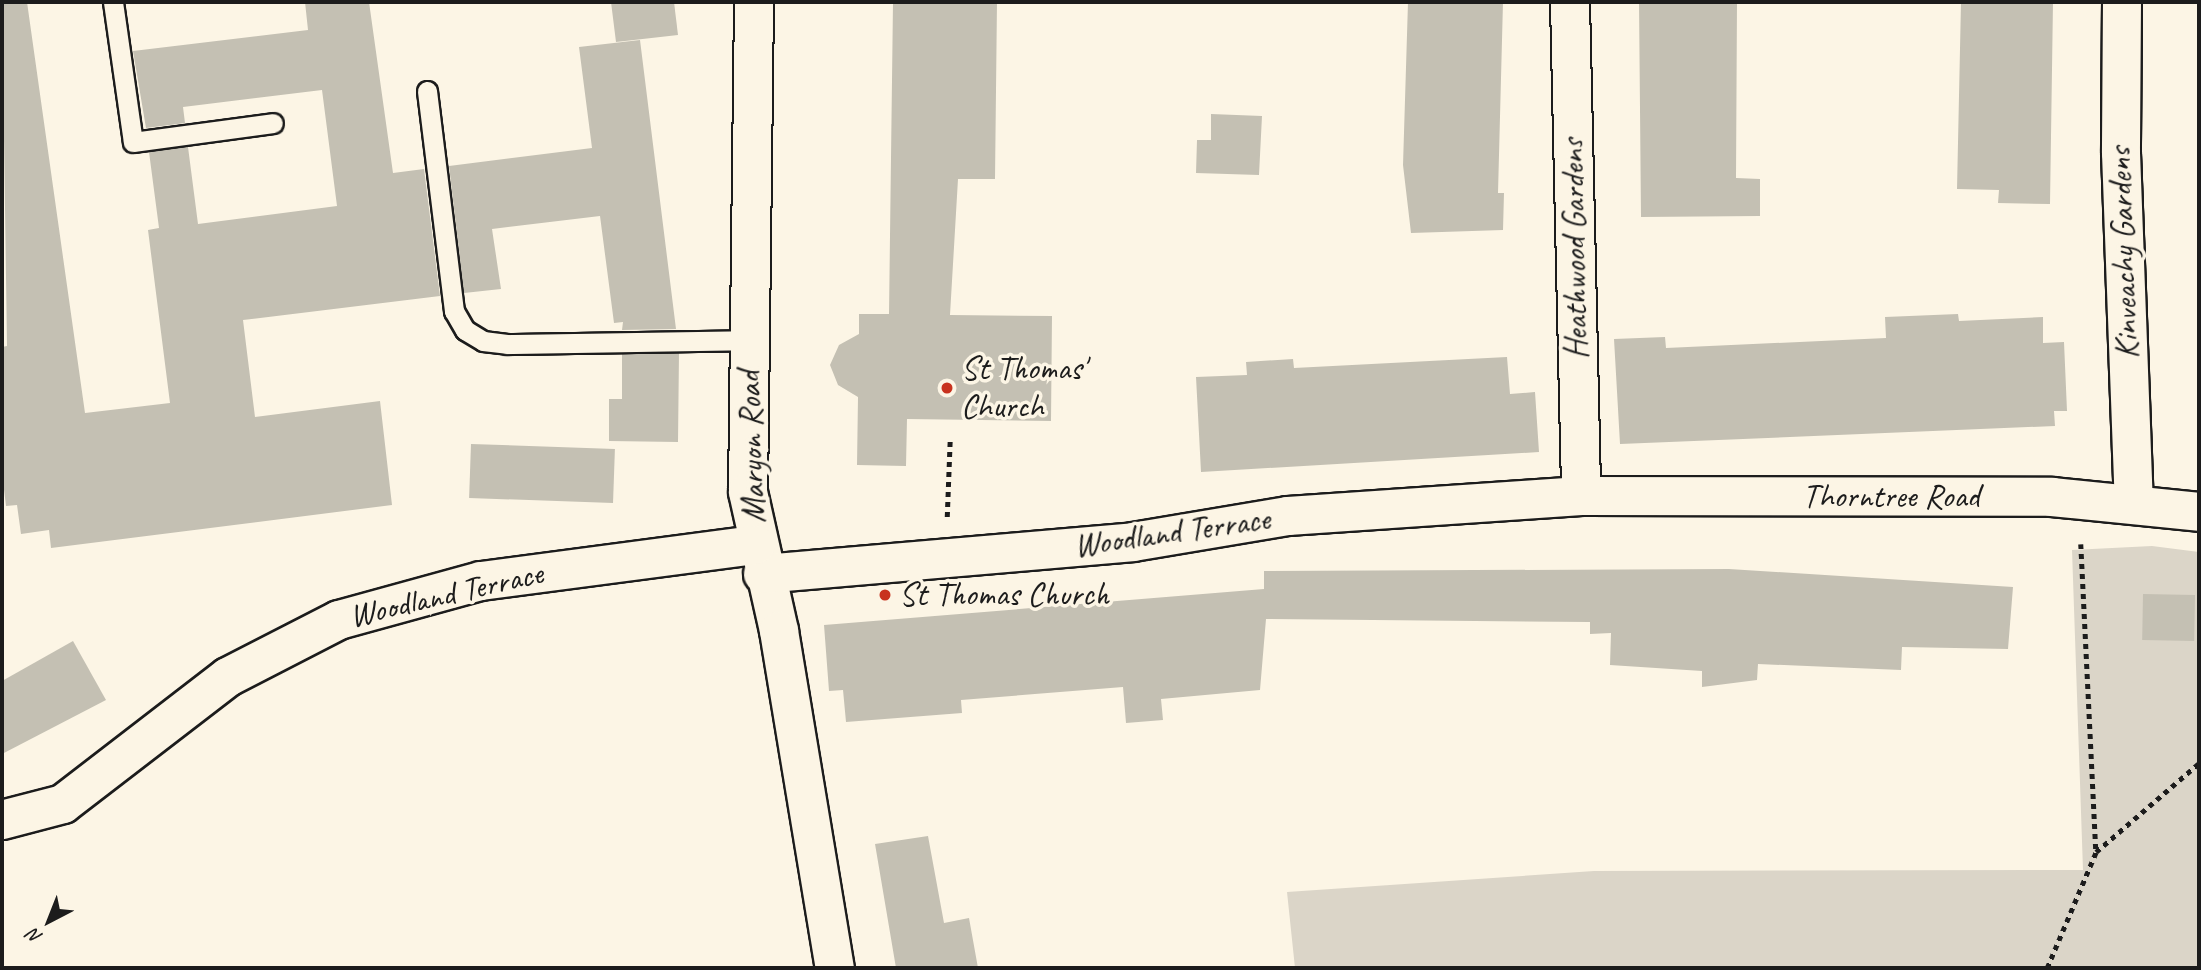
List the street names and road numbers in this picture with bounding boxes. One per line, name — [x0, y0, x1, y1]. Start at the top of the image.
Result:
street label: Heathwood Gardens — [1553, 138, 1597, 360]
street label: Kinveachy Gardens — [2101, 146, 2147, 360]
street label: Maryon Road — [730, 371, 774, 523]
street label: Thorntree Road — [1803, 477, 1979, 517]
street label: Woodland Terrace — [1071, 500, 1273, 566]
street label: Woodland Terrace — [345, 553, 547, 637]

